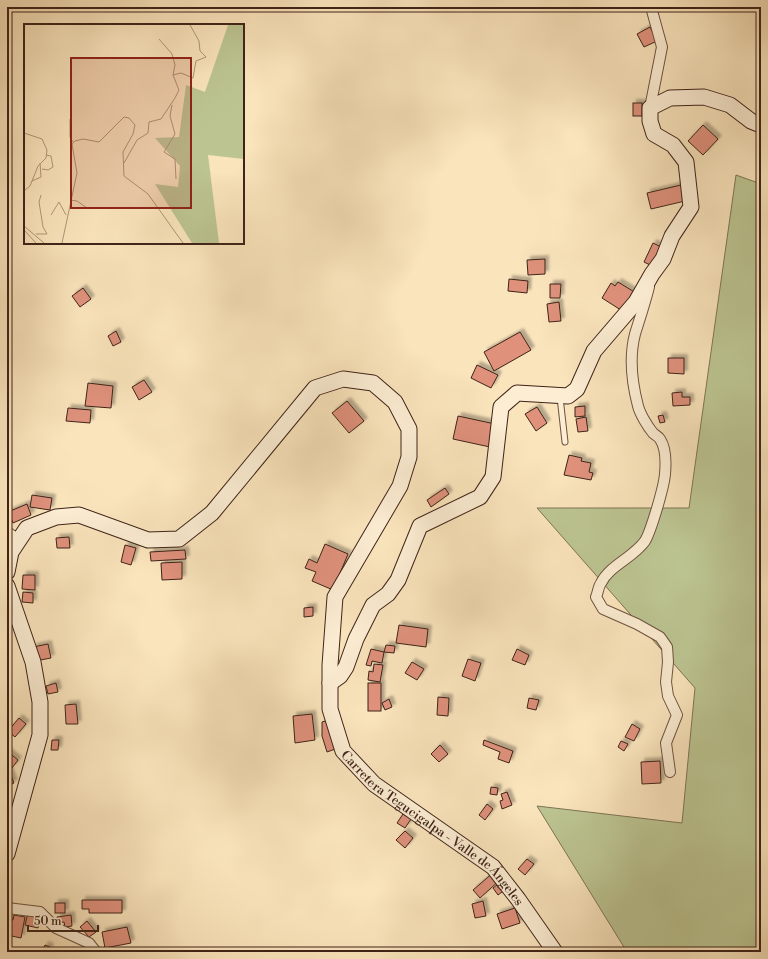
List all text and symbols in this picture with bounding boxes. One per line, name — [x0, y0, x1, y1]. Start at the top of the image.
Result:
inset map — [24, 24, 244, 244]
street label: Carretera Tegucigalpa - Valle de Ángeles — [337, 747, 527, 909]
scale bar — [28, 907, 98, 933]
text: 50 m — [34, 914, 62, 929]

